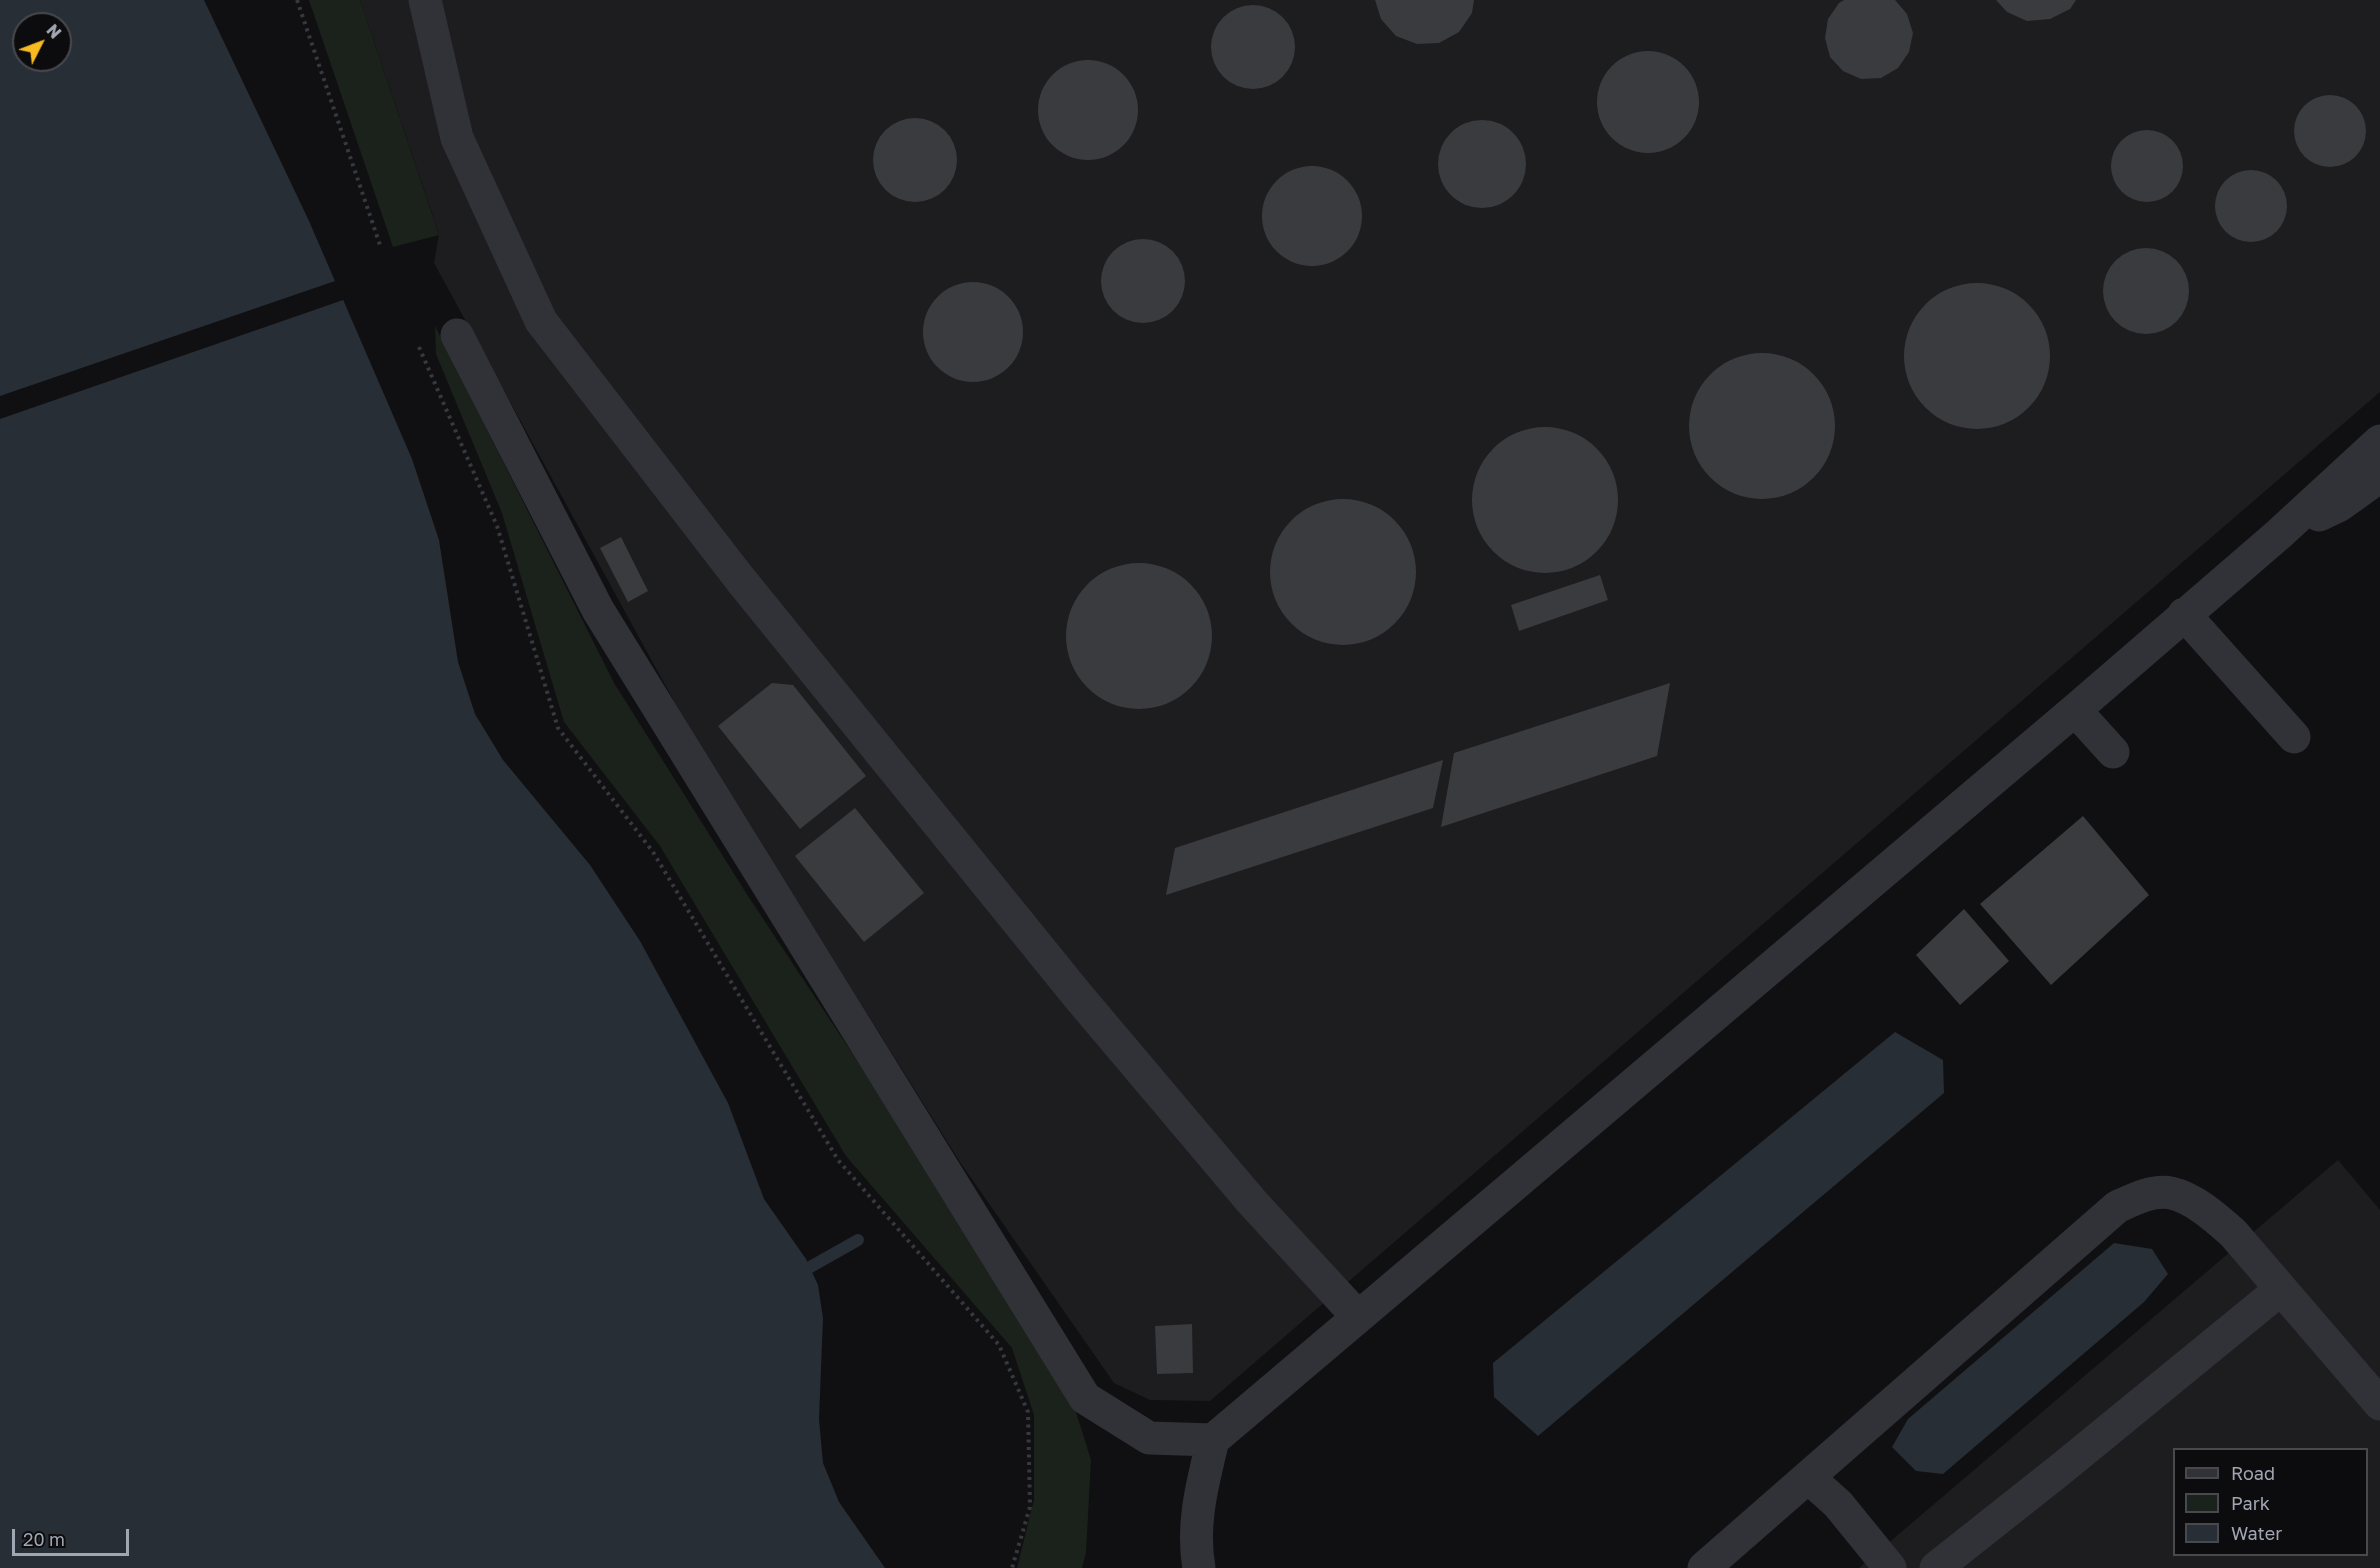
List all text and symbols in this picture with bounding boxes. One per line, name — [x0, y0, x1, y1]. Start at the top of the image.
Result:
north arrow — [12, 12, 72, 72]
text: N — [42, 20, 65, 43]
legend — [2173, 1448, 2368, 1556]
text: Road — [2231, 1462, 2275, 1484]
text: Park — [2231, 1492, 2270, 1514]
scale bar — [15, 1517, 132, 1555]
text: Water — [2231, 1522, 2282, 1544]
text: 20 m — [23, 1528, 65, 1550]

